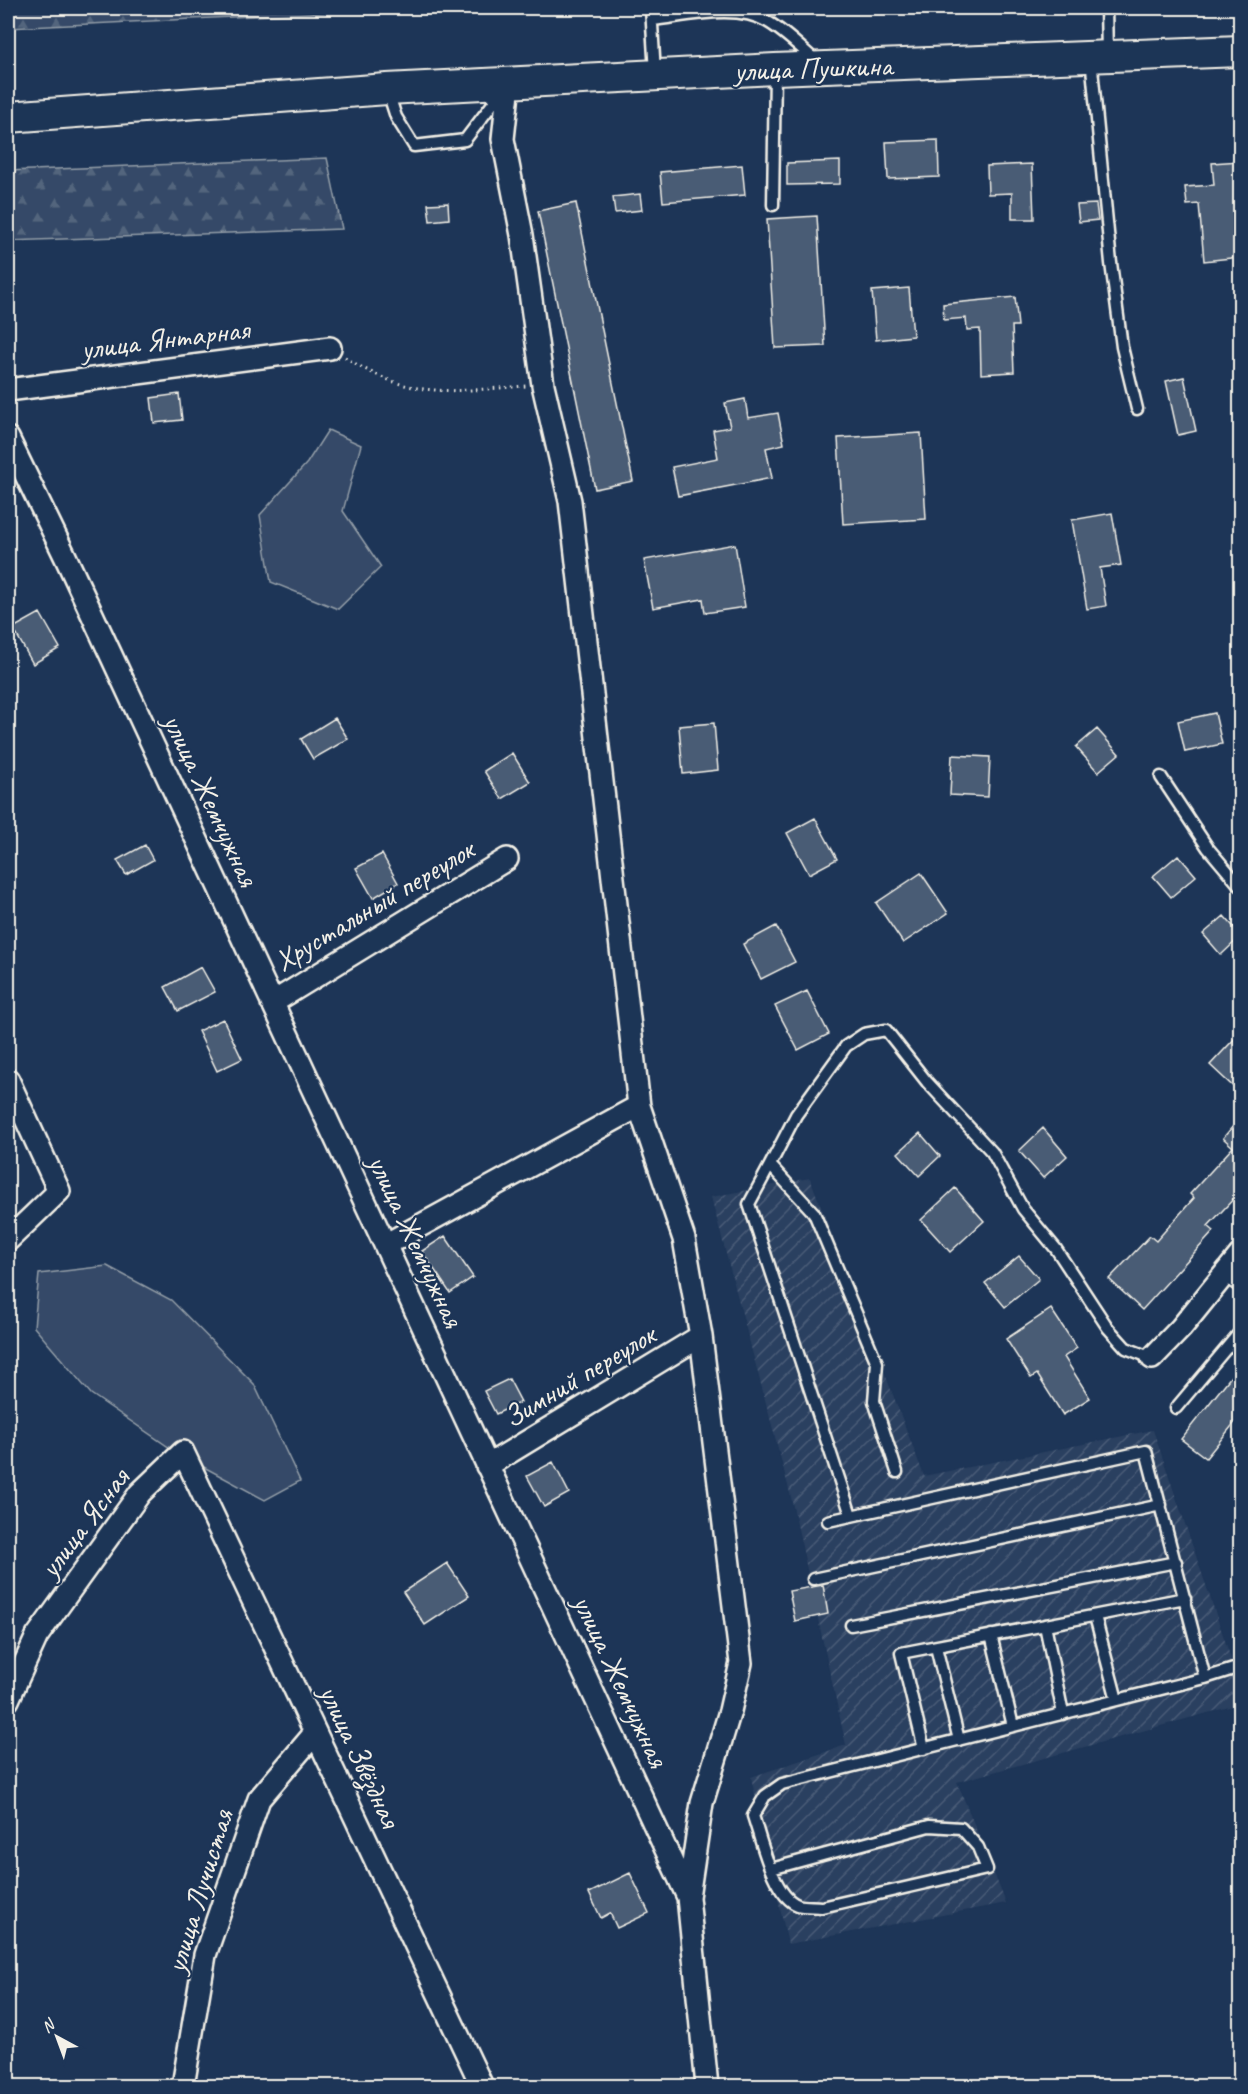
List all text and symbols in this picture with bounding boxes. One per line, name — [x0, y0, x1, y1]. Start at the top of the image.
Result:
street label: улица Пушкина — [731, 46, 895, 90]
street label: улица Янтарная — [77, 310, 254, 368]
street label: улица Жемчужная — [154, 706, 268, 893]
street label: Хрустальный переулок — [267, 829, 483, 979]
street label: улица Жемчужная — [359, 1147, 473, 1334]
street label: Зимний переулок — [496, 1314, 665, 1436]
street label: улица Ясная — [29, 1459, 139, 1587]
street label: улица Жемчужная — [564, 1587, 678, 1774]
street label: улица Звёздная — [310, 1677, 411, 1836]
street label: улица Лучистая — [156, 1804, 242, 1979]
north arrow — [27, 2007, 87, 2067]
text: N — [38, 2014, 60, 2037]

